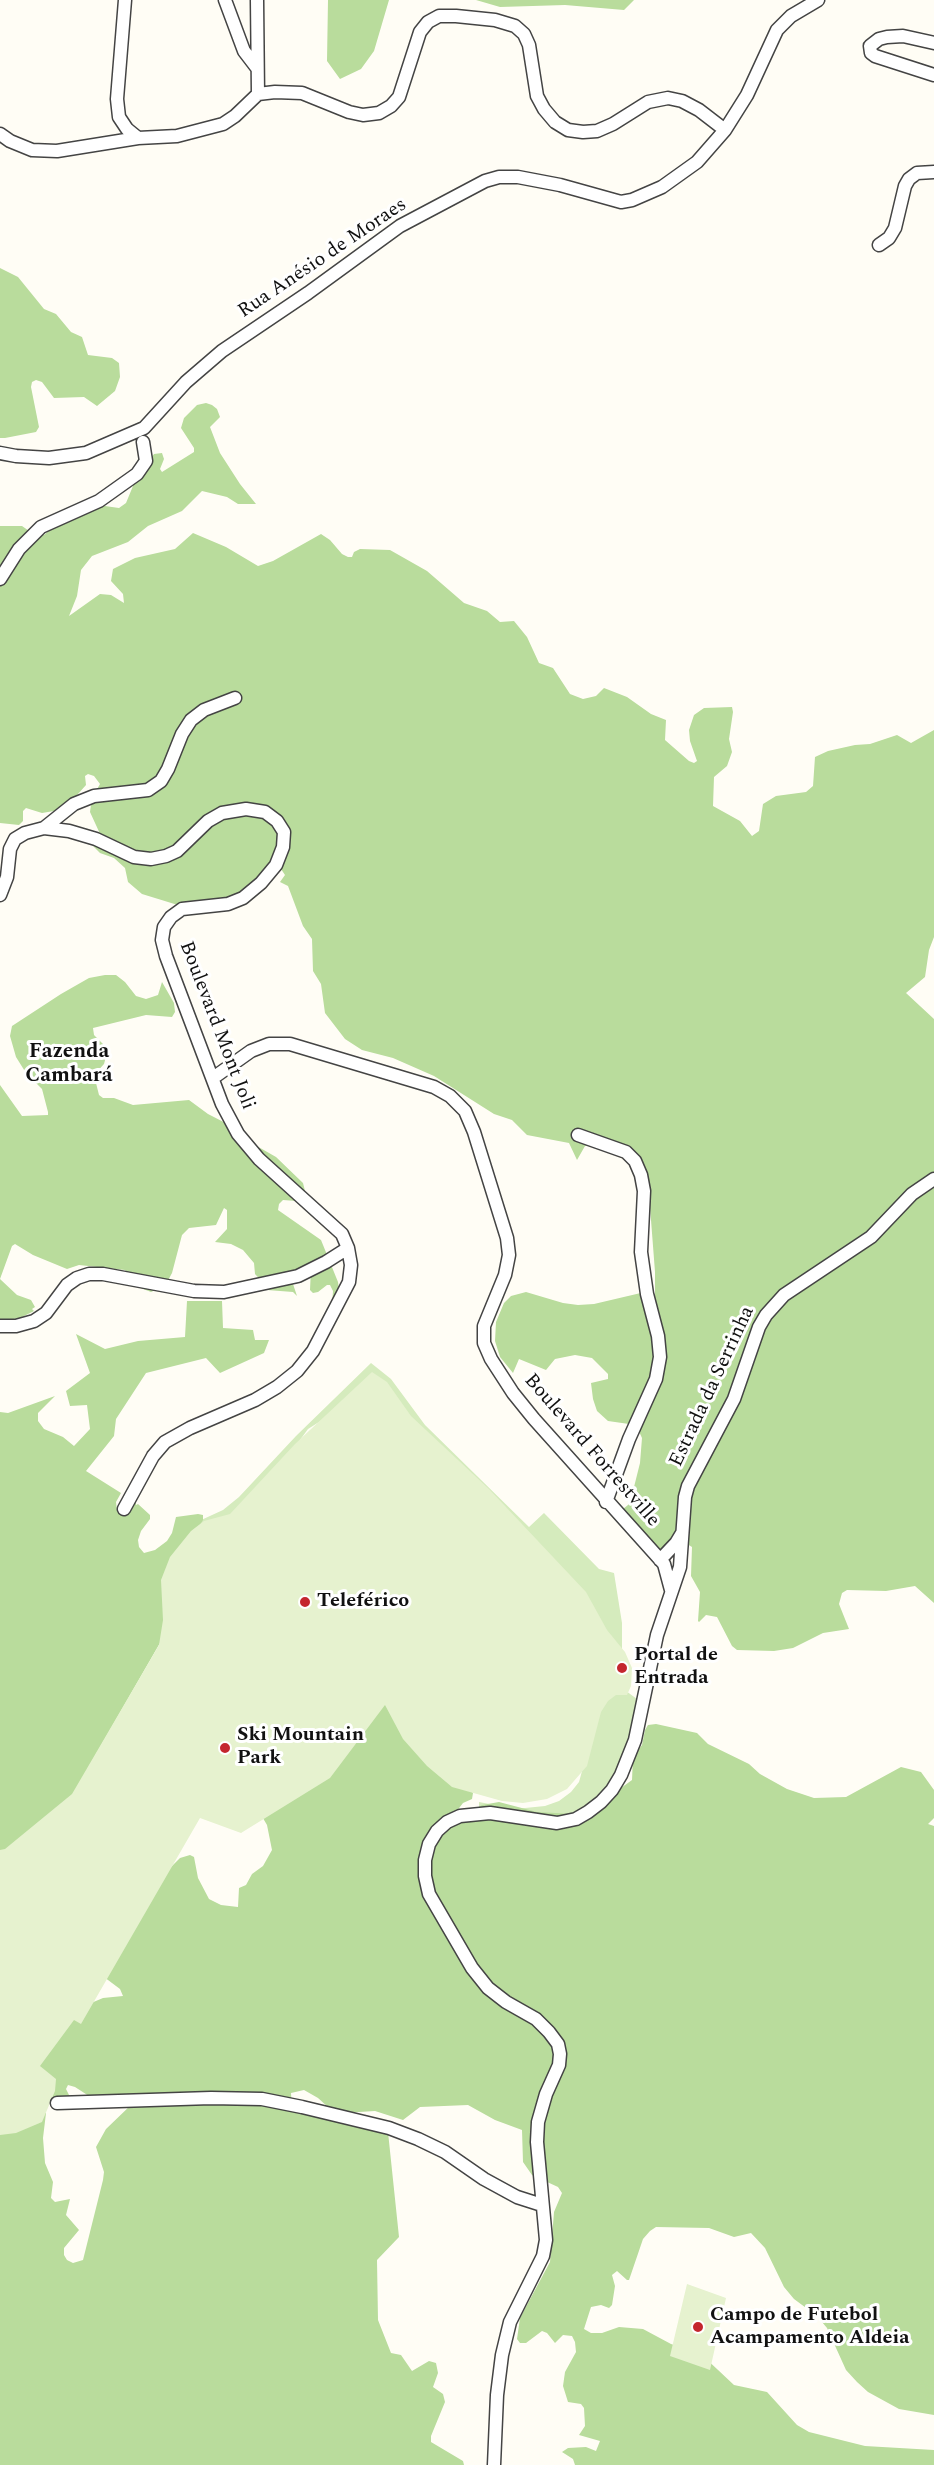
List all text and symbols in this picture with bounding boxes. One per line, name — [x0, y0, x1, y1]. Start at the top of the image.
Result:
street label: Rua Anésio de Moraes — [234, 194, 412, 324]
street label: Boulevard Mont Joli — [173, 938, 259, 1114]
district label: Fazenda Cambará — [25, 1040, 113, 1090]
street label: Estrada da Serrinha — [665, 1303, 761, 1471]
street label: Boulevard Forrestville — [518, 1369, 664, 1533]
place label: Teleférico — [317, 1590, 409, 1614]
marker: Teleférico — [298, 1595, 312, 1609]
place label: Portal de Entrada — [634, 1644, 718, 1691]
marker: Portal de Entrada — [615, 1661, 629, 1675]
place label: Ski Mountain Park — [237, 1724, 364, 1771]
marker: Ski Mountain Park — [218, 1741, 232, 1755]
place label: Campo de Futebol Acampamento Aldeia — [710, 2304, 909, 2351]
marker: Campo de Futebol Acampamento Aldeia — [691, 2320, 705, 2334]

